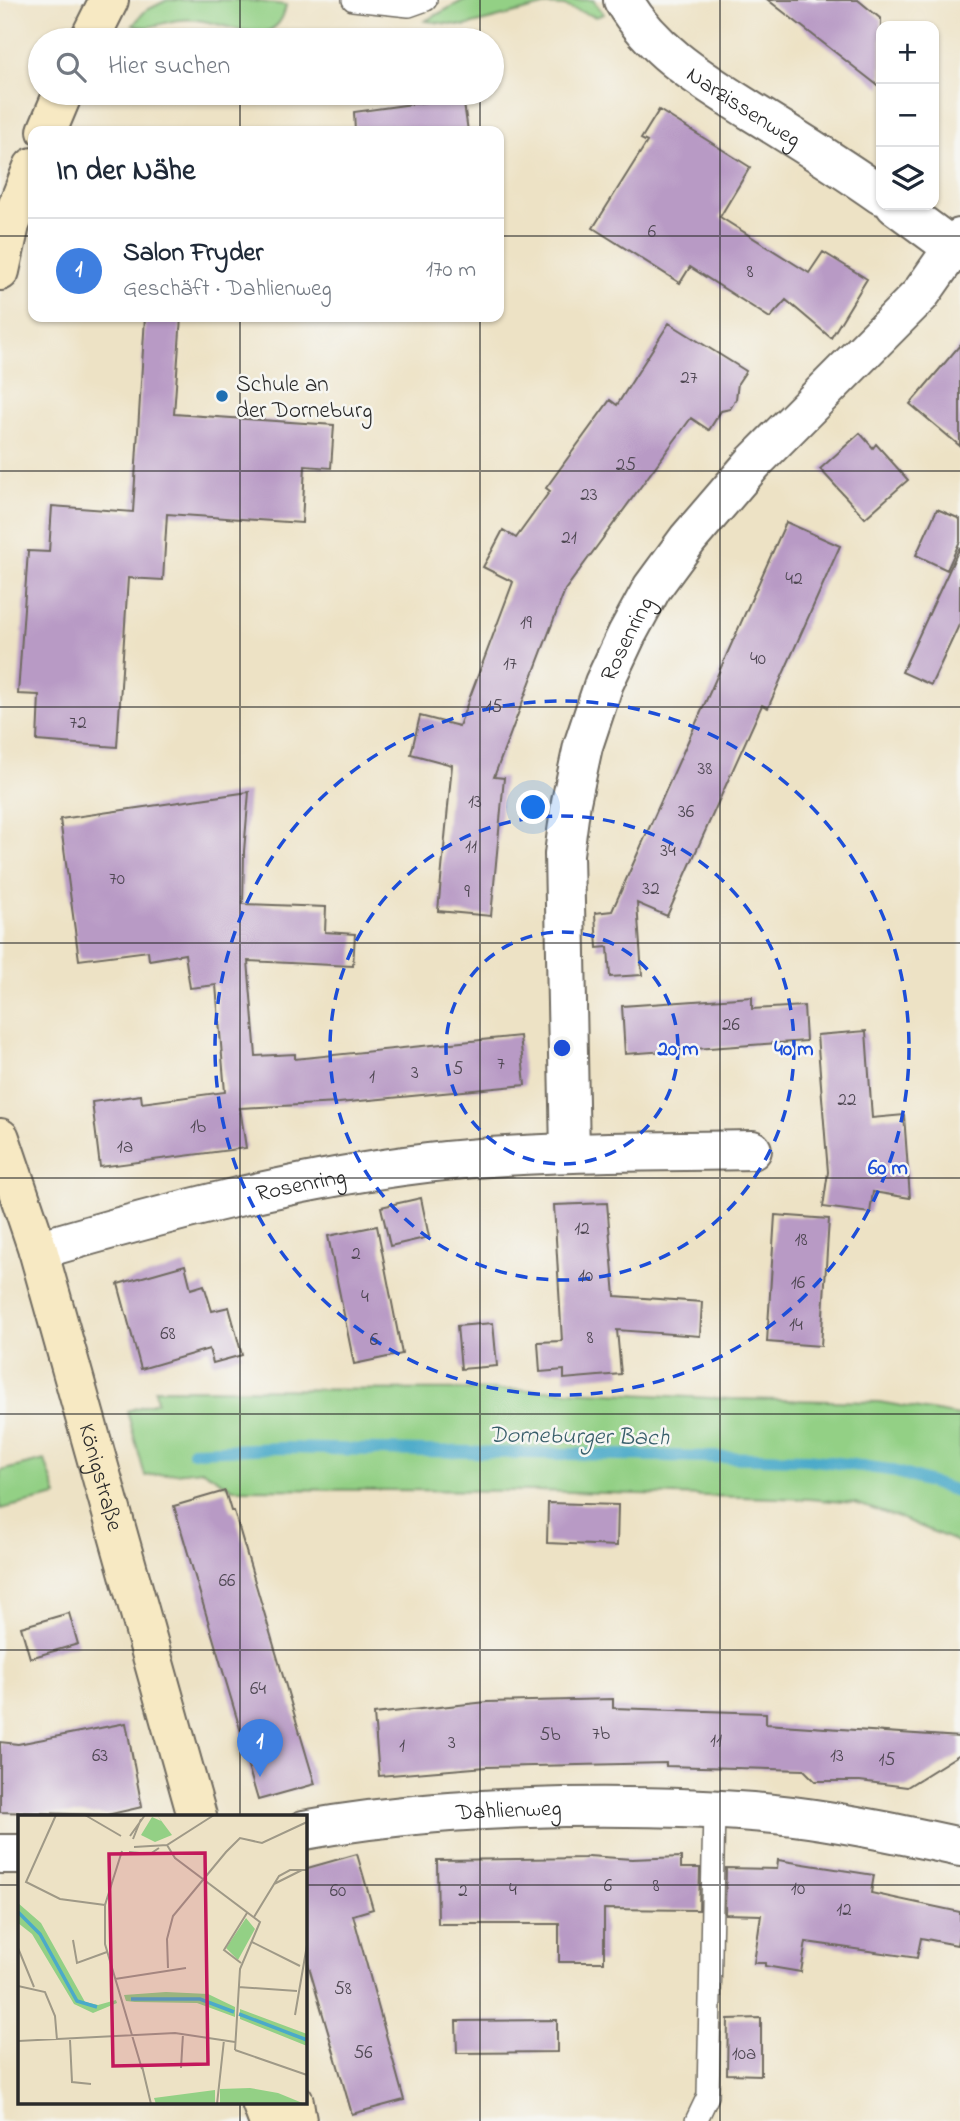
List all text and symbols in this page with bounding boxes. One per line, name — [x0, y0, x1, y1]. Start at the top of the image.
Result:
map controls — [876, 21, 939, 210]
button: + — [876, 21, 939, 84]
search box — [28, 28, 504, 105]
icon: search — [52, 48, 90, 86]
text: Hier suchen — [108, 48, 230, 86]
street label: Narzissenweg — [679, 59, 807, 158]
button: − — [876, 84, 939, 147]
button: layers — [876, 147, 939, 210]
text: In der Nähe — [56, 150, 196, 194]
house number: 6 — [648, 219, 656, 246]
text: Salon Fryder — [123, 235, 263, 273]
text: 1 — [75, 254, 83, 287]
text: 170 m — [426, 254, 476, 287]
house number: 8 — [746, 259, 754, 286]
text: Geschäft · Dahlienweg — [123, 273, 332, 306]
house number: 27 — [680, 365, 698, 392]
place label: Schule an der Dorneburg — [236, 369, 372, 429]
marker: Schule an der Dorneburg — [214, 388, 230, 404]
house number: 25 — [616, 452, 636, 479]
house number: 23 — [580, 482, 598, 509]
house number: 21 — [561, 525, 577, 552]
house number: 42 — [785, 566, 803, 593]
street label: Rosenring — [593, 591, 664, 687]
house number: 19 — [520, 610, 532, 637]
house number: 40 — [750, 646, 766, 673]
house number: 17 — [503, 651, 517, 678]
house number: 15 — [486, 694, 503, 721]
house number: 72 — [69, 710, 87, 737]
house number: 38 — [698, 756, 712, 783]
house number: 13 — [468, 789, 482, 816]
your location — [516, 790, 550, 824]
house number: 36 — [678, 799, 694, 826]
house number: 11 — [465, 834, 477, 861]
house number: 34 — [660, 838, 676, 865]
house number: 70 — [109, 866, 125, 893]
house number: 32 — [642, 876, 660, 903]
house number: 9 — [464, 879, 470, 906]
house number: 26 — [722, 1012, 740, 1039]
text: 20 m — [656, 1035, 699, 1065]
text: 40 m — [774, 1035, 814, 1065]
centre of rings — [550, 1036, 574, 1060]
house number: 7 — [497, 1051, 505, 1078]
house number: 5 — [453, 1056, 464, 1083]
house number: 3 — [411, 1060, 419, 1087]
house number: 1 — [369, 1064, 375, 1091]
house number: 22 — [838, 1087, 856, 1114]
house number: 1b — [190, 1114, 206, 1141]
house number: 1a — [117, 1134, 133, 1161]
text: 60 m — [868, 1154, 908, 1184]
street label: Rosenring — [253, 1161, 349, 1211]
house number: 12 — [574, 1216, 590, 1243]
house number: 18 — [794, 1227, 808, 1254]
house number: 2 — [351, 1241, 361, 1268]
house number: 10 — [579, 1263, 593, 1290]
house number: 16 — [791, 1270, 805, 1297]
house number: 4 — [361, 1284, 369, 1311]
house number: 14 — [789, 1312, 803, 1339]
house number: 68 — [160, 1321, 176, 1348]
house number: 8 — [586, 1325, 594, 1352]
house number: 6 — [370, 1327, 378, 1354]
water label: Dorneburger Bach — [489, 1418, 670, 1457]
street label: Königstraße — [69, 1420, 130, 1536]
house number: 66 — [219, 1568, 235, 1595]
house number: 64 — [250, 1676, 266, 1703]
pin: 1 — [237, 1719, 283, 1777]
house number: 7b — [592, 1721, 610, 1748]
house number: 5b — [540, 1722, 560, 1749]
house number: 11 — [710, 1728, 722, 1755]
house number: 3 — [448, 1730, 456, 1757]
house number: 1 — [399, 1733, 405, 1760]
house number: 63 — [92, 1743, 108, 1770]
house number: 13 — [830, 1743, 844, 1770]
house number: 15 — [879, 1747, 896, 1774]
street label: Dahlienweg — [454, 1793, 562, 1831]
inset map — [18, 1815, 306, 2104]
house number: 6 — [604, 1873, 612, 1900]
house number: 8 — [652, 1873, 660, 1900]
house number: 10 — [791, 1876, 805, 1903]
house number: 4 — [509, 1877, 517, 1904]
house number: 60 — [330, 1878, 346, 1905]
house number: 2 — [458, 1878, 468, 1905]
house number: 12 — [836, 1897, 852, 1924]
house number: 58 — [334, 1976, 352, 2003]
house number: 56 — [353, 2040, 373, 2067]
house number: 10a — [732, 2041, 756, 2068]

